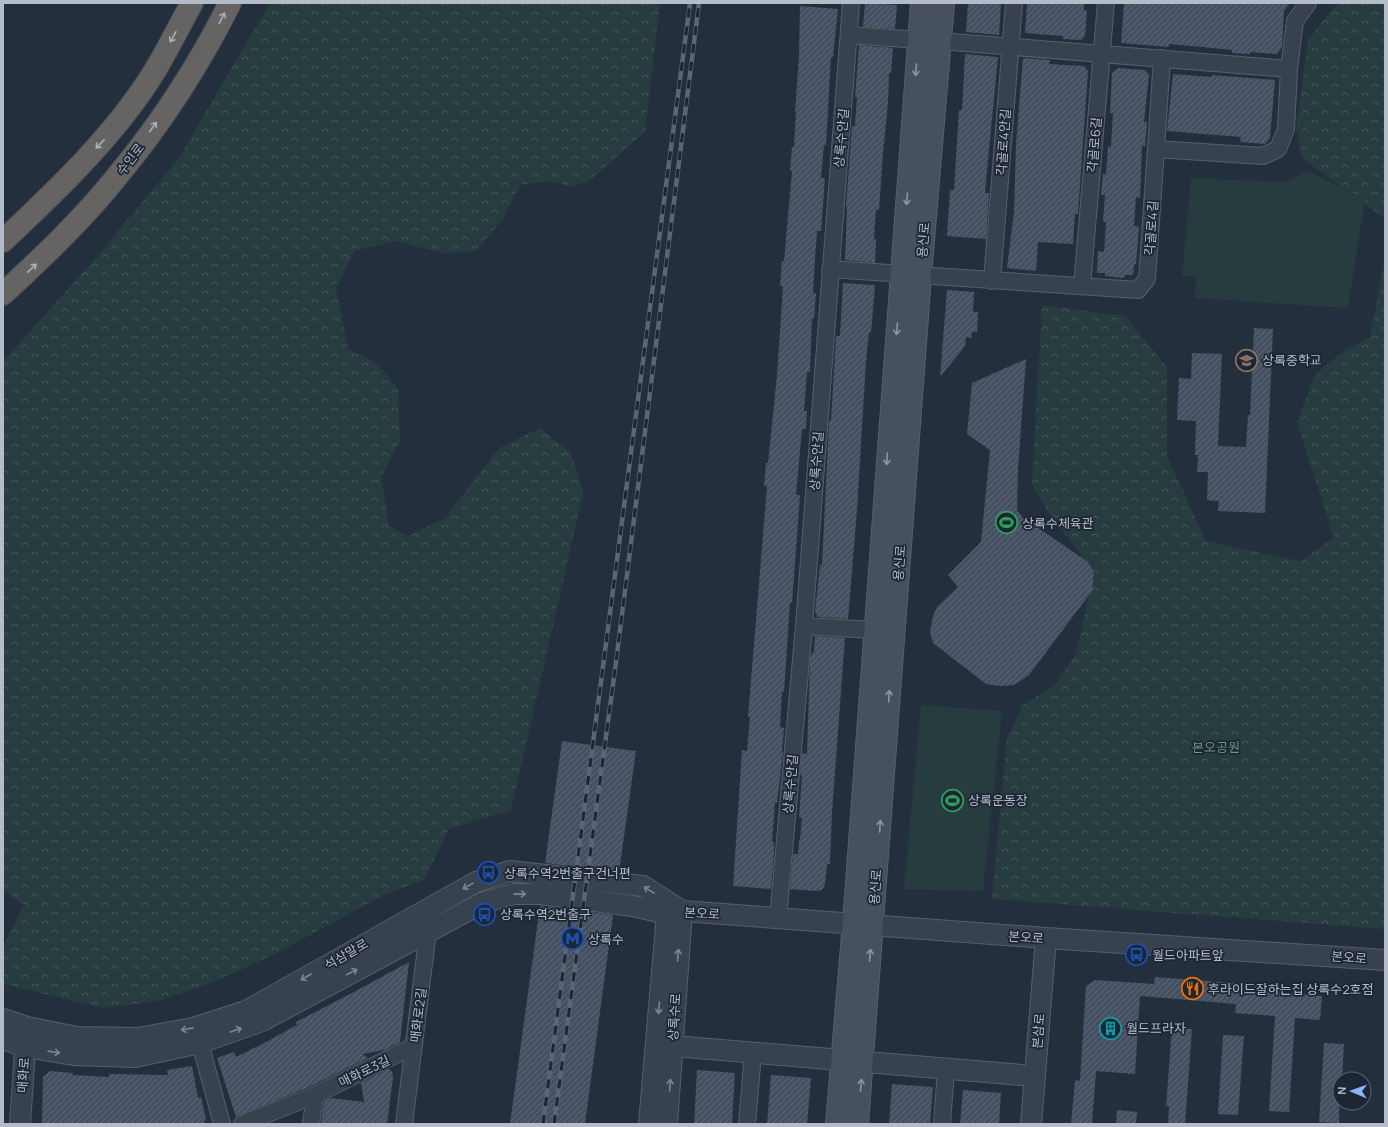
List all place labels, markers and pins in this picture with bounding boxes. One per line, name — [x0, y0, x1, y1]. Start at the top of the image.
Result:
school or university icon: 상록중학교 — [1234, 347, 1260, 373]
place label: 상록중학교 — [1262, 351, 1322, 369]
sports icon: 상록수체육관 — [993, 510, 1019, 536]
place label: 상록수체육관 — [1022, 514, 1094, 532]
sports icon: 상록운동장 — [940, 787, 966, 813]
place label: 상록운동장 — [968, 791, 1028, 809]
bus stop icon: 상록수역2번출구건너편 — [476, 860, 502, 886]
place label: 상록수역2번출구건너편 — [504, 864, 631, 882]
bus stop icon: 상록수역2번출구 — [471, 901, 497, 927]
place label: 상록수역2번출구 — [500, 905, 591, 923]
metro station icon: 상록수 — [559, 926, 585, 952]
place label: 상록수 — [588, 930, 624, 948]
bus stop icon: 월드아파트앞 — [1123, 942, 1149, 968]
place label: 월드아파트앞 — [1152, 946, 1224, 964]
restaurant icon: 후라이드잘하는집 상록수2호점 — [1179, 976, 1205, 1002]
place label: 후라이드잘하는집 상록수2호점 — [1208, 980, 1374, 998]
building icon: 월드프라자 — [1098, 1015, 1124, 1041]
place label: 월드프라자 — [1126, 1019, 1186, 1037]

